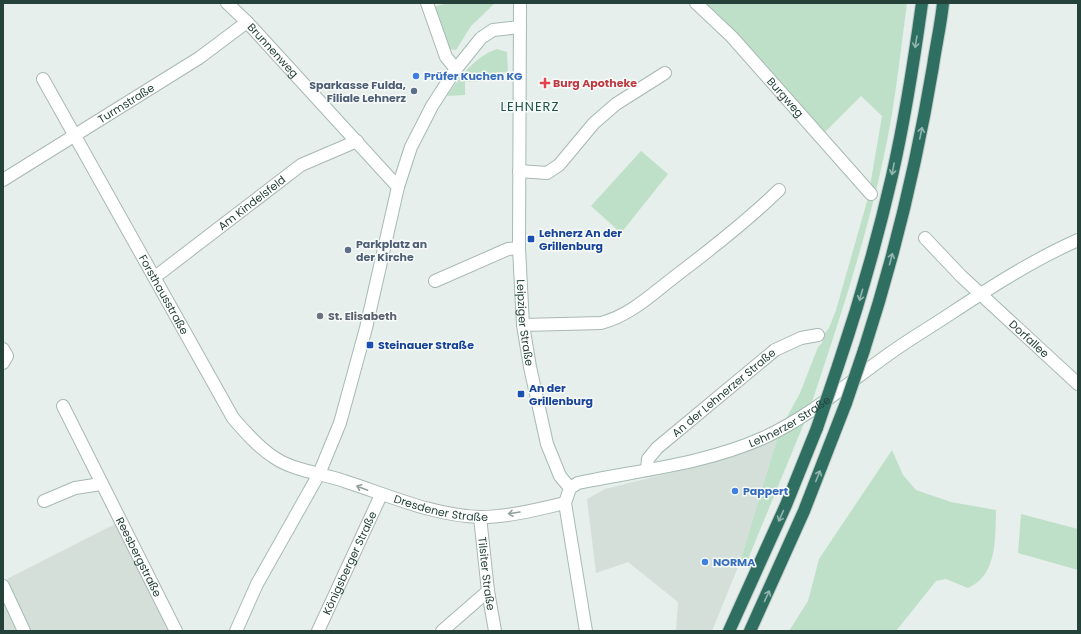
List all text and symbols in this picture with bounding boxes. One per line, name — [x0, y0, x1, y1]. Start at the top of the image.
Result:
street label: Brunnenweg — [244, 19, 302, 81]
one-way arrow — [912, 35, 920, 48]
place label: Prüfer Kuchen KG — [424, 68, 523, 84]
marker: Prüfer Kuchen KG — [411, 71, 421, 81]
street label: Burgweg — [763, 74, 807, 121]
place label: Burg Apotheke — [553, 75, 637, 91]
place label: Sparkasse Fulda, Filiale Lehnerz — [309, 77, 407, 106]
marker: Burg Apotheke — [540, 78, 550, 88]
street label: Turmstraße — [95, 80, 158, 127]
marker: Sparkasse Fulda, Filiale Lehnerz — [409, 86, 419, 96]
district label: LEHNERZ — [500, 97, 560, 116]
one-way arrow — [917, 127, 925, 140]
one-way arrow — [889, 163, 897, 176]
street label: Am Kindelsfeld — [215, 172, 289, 234]
place label: Lehnerz An der Grillenburg — [539, 225, 622, 254]
marker: Lehnerz An der Grillenburg — [526, 234, 536, 244]
place label: Parkplatz an der Kirche — [356, 236, 427, 265]
marker: Parkplatz an der Kirche — [343, 245, 353, 255]
street label: Forsthausstraße — [135, 252, 193, 338]
one-way arrow — [888, 253, 895, 266]
street label: Leipziger Straße — [513, 279, 538, 367]
one-way arrow — [856, 288, 864, 301]
place label: St. Elisabeth — [328, 308, 397, 324]
marker: St. Elisabeth — [315, 311, 325, 321]
street label: Dorfallee — [1006, 316, 1053, 361]
place label: Steinauer Straße — [378, 337, 474, 353]
marker: Steinauer Straße — [365, 340, 375, 350]
street label: An der Lehnerzer Straße — [668, 345, 779, 440]
place label: An der Grillenburg — [529, 380, 593, 409]
marker: An der Grillenburg — [516, 389, 526, 399]
street label: Lehnerzer Straße — [746, 392, 834, 451]
one-way arrow — [815, 471, 822, 483]
one-way arrow — [357, 483, 369, 491]
place label: Pappert — [743, 483, 789, 499]
marker: Pappert — [730, 486, 740, 496]
street label: Dresdener Straße — [392, 491, 488, 525]
street label: Königsberger Straße — [319, 508, 381, 617]
one-way arrow — [508, 509, 521, 517]
one-way arrow — [777, 509, 784, 521]
street label: Reesbergstraße — [112, 514, 166, 600]
street label: Tilsiter Straße — [474, 536, 499, 612]
place label: NORMA — [713, 554, 755, 570]
marker: NORMA — [700, 557, 710, 567]
one-way arrow — [764, 590, 771, 602]

